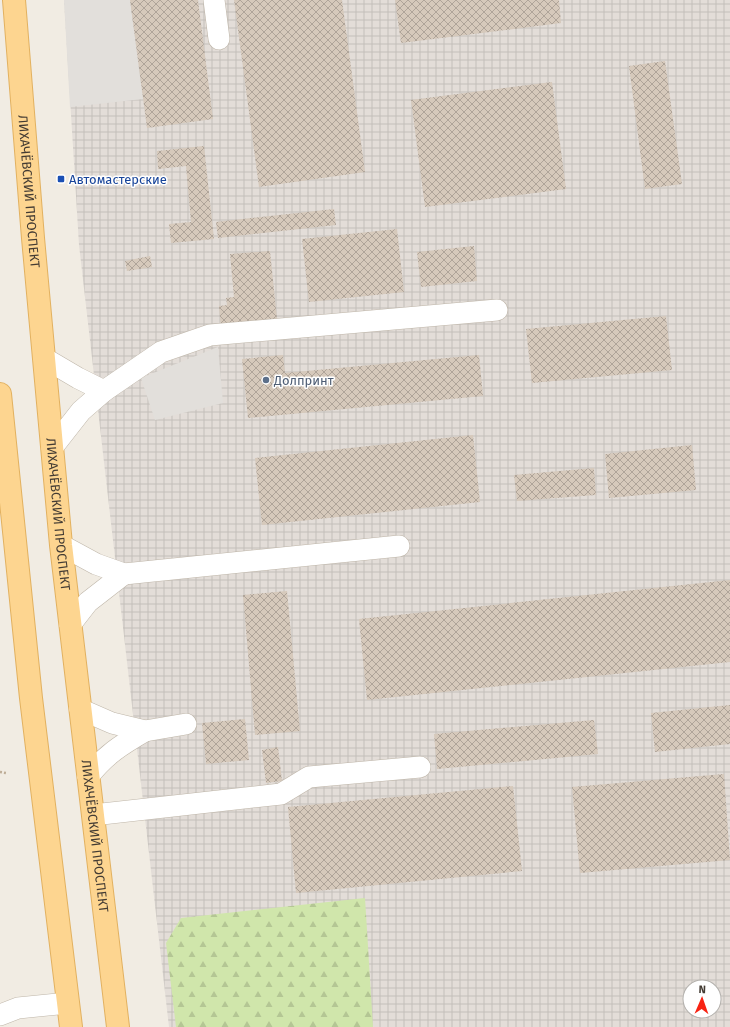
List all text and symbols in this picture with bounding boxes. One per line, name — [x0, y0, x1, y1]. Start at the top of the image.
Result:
street label: ЛИХАЧЁВСКИЙ ПРОСПЕКТ — [16, 114, 43, 269]
place label: Автомастерские — [69, 172, 167, 187]
marker: Автомастерские — [56, 174, 66, 184]
place label: Долпринт — [273, 373, 334, 388]
marker: Долпринт — [261, 375, 271, 385]
street label: ЛИХАЧЁВСКИЙ ПРОСПЕКТ — [44, 437, 74, 592]
street label: ЛИХАЧЁВСКИЙ ПРОСПЕКТ — [79, 759, 112, 913]
north arrow — [682, 979, 722, 1019]
text: N — [698, 983, 706, 996]

